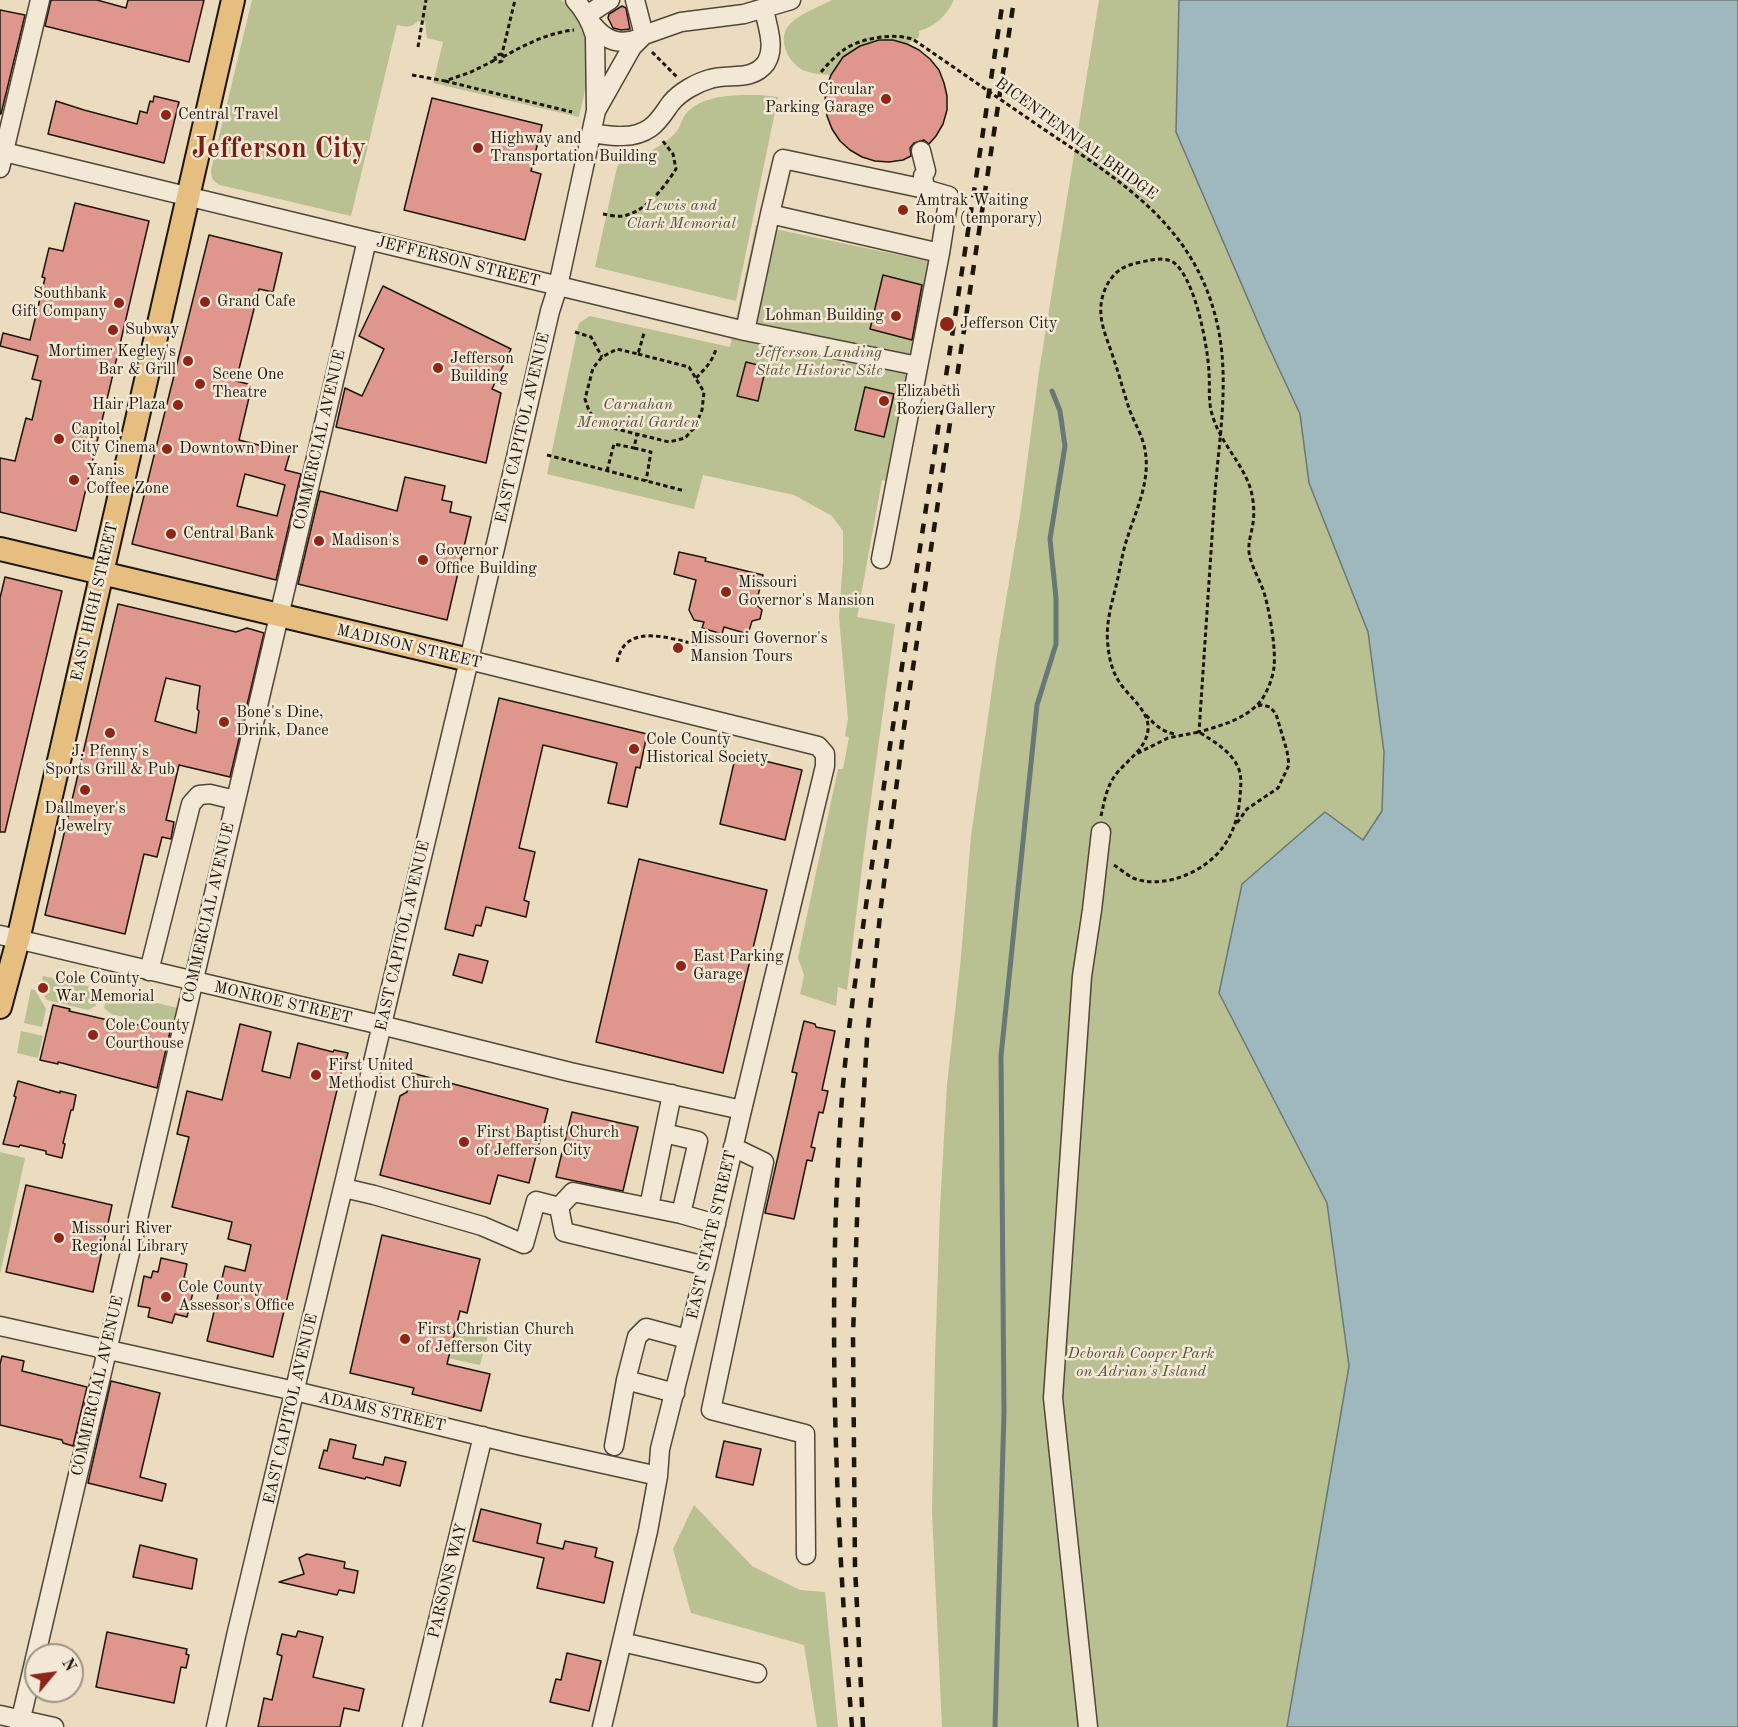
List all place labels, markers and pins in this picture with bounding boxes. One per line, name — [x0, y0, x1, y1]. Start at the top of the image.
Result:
place label: Circular Parking Garage — [765, 80, 874, 118]
marker: Circular Parking Garage — [879, 92, 893, 106]
place label: Central Travel — [178, 105, 278, 125]
marker: Central Travel — [159, 108, 173, 122]
place label: Highway and Transportation Building — [490, 129, 657, 167]
marker: Highway and Transportation Building — [471, 141, 485, 155]
place label: Amtrak Waiting Room (temporary) — [915, 191, 1043, 229]
marker: Amtrak Waiting Room (temporary) — [896, 203, 910, 217]
place label: Southbank Gift Company — [11, 284, 107, 322]
place label: Grand Cafe — [217, 292, 296, 312]
marker: Grand Cafe — [198, 295, 212, 309]
marker: Southbank Gift Company — [112, 296, 126, 310]
place label: Lohman Building — [765, 306, 884, 326]
marker: Lohman Building — [889, 309, 903, 323]
place label: Jefferson City — [960, 314, 1058, 334]
marker: Jefferson City — [938, 315, 956, 333]
place label: Subway — [125, 320, 179, 340]
marker: Subway — [106, 323, 120, 337]
place label: Mortimer Kegley's Bar & Grill — [48, 342, 176, 380]
place label: Jefferson Building — [450, 349, 514, 387]
marker: Mortimer Kegley's Bar & Grill — [181, 354, 195, 368]
marker: Jefferson Building — [431, 361, 445, 375]
place label: Scene One Theatre — [212, 365, 284, 403]
marker: Scene One Theatre — [193, 377, 207, 391]
place label: Elizabeth Rozier Gallery — [896, 382, 996, 420]
marker: Elizabeth Rozier Gallery — [877, 394, 891, 408]
place label: Hair Plaza — [92, 395, 166, 415]
marker: Hair Plaza — [171, 398, 185, 412]
place label: Capitol City Cinema — [71, 420, 156, 458]
marker: Capitol City Cinema — [52, 432, 66, 446]
place label: Downtown Diner — [179, 439, 298, 459]
marker: Downtown Diner — [160, 442, 174, 456]
place label: Yanis Coffee Zone — [86, 461, 169, 499]
marker: Yanis Coffee Zone — [67, 473, 81, 487]
place label: Central Bank — [183, 524, 274, 544]
marker: Central Bank — [164, 527, 178, 541]
place label: Madison's — [331, 531, 399, 551]
marker: Madison's — [312, 534, 326, 548]
place label: Governor Office Building — [435, 541, 537, 579]
marker: Governor Office Building — [416, 553, 430, 567]
place label: Missouri Governor's Mansion — [738, 573, 875, 611]
marker: Missouri Governor's Mansion — [719, 585, 733, 599]
place label: Missouri Governor's Mansion Tours — [690, 629, 828, 667]
marker: Missouri Governor's Mansion Tours — [671, 641, 685, 655]
place label: Bone's Dine, Drink, Dance — [236, 703, 329, 741]
marker: Bone's Dine, Drink, Dance — [217, 715, 231, 729]
marker: J. Pfenny's Sports Grill & Pub — [103, 726, 117, 740]
place label: Cole County Historical Society — [646, 730, 769, 768]
place label: J. Pfenny's Sports Grill & Pub — [45, 742, 175, 780]
marker: Cole County Historical Society — [627, 742, 641, 756]
marker: Dallmeyer's Jewelry — [78, 783, 92, 797]
place label: Dallmeyer's Jewelry — [44, 799, 126, 837]
place label: East Parking Garage — [693, 947, 784, 985]
marker: East Parking Garage — [674, 959, 688, 973]
place label: Cole County War Memorial — [55, 969, 154, 1007]
marker: Cole County War Memorial — [36, 981, 50, 995]
place label: Cole County Courthouse — [105, 1016, 190, 1054]
marker: Cole County Courthouse — [86, 1028, 100, 1042]
place label: First United Methodist Church — [328, 1056, 451, 1094]
marker: First United Methodist Church — [309, 1068, 323, 1082]
place label: First Baptist Church of Jefferson City — [476, 1123, 619, 1161]
marker: First Baptist Church of Jefferson City — [457, 1135, 471, 1149]
place label: Missouri River Regional Library — [71, 1219, 189, 1257]
marker: Missouri River Regional Library — [52, 1231, 66, 1245]
place label: Cole County Assessor's Office — [178, 1278, 294, 1316]
marker: Cole County Assessor's Office — [159, 1290, 173, 1304]
place label: First Christian Church of Jefferson City — [417, 1320, 574, 1358]
marker: First Christian Church of Jefferson City — [398, 1332, 412, 1346]

